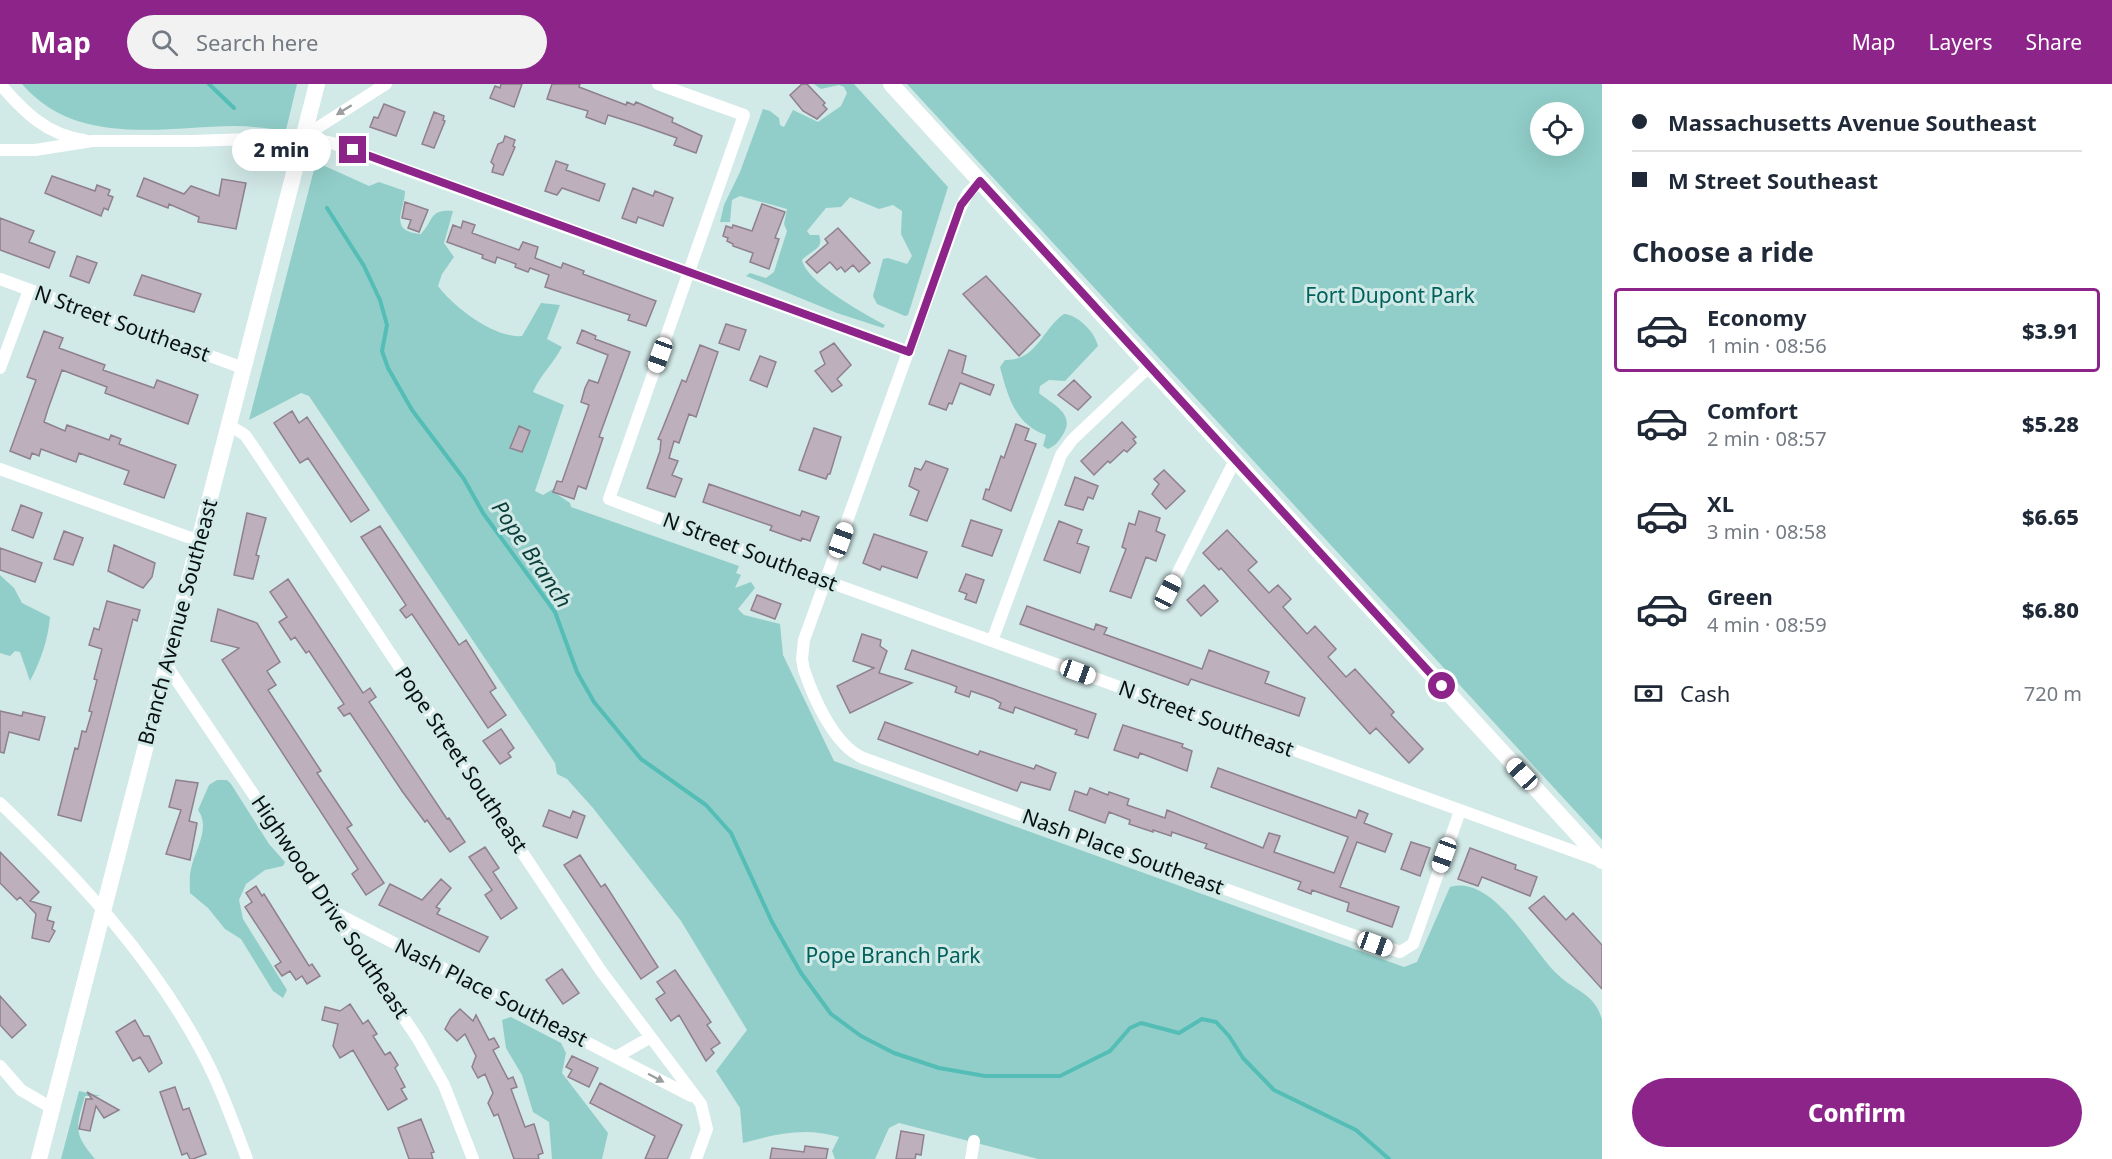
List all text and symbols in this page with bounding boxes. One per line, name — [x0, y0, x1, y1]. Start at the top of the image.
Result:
search box — [127, 15, 547, 69]
text: Map — [30, 23, 91, 61]
icon: search — [148, 26, 181, 59]
text: Search here — [196, 27, 318, 57]
text: Map — [1852, 28, 1896, 56]
text: Layers — [1929, 28, 1993, 56]
text: Share — [2026, 28, 2082, 56]
map controls — [1530, 102, 1584, 156]
button: locate — [1530, 102, 1584, 156]
one-way arrow — [336, 104, 352, 115]
text: Massachusetts Avenue Southeast — [1668, 107, 2036, 137]
callout: 2 min — [233, 129, 332, 171]
text: 2 min — [254, 136, 309, 163]
route end — [339, 136, 366, 163]
text: M Street Southeast — [1668, 165, 1878, 195]
text: Choose a ride — [1632, 233, 1814, 270]
street label: N Street Southeast — [31, 278, 214, 368]
park label: Fort Dupont Park — [1305, 281, 1476, 309]
text: Economy — [1707, 302, 1806, 332]
icon: car — [1635, 303, 1689, 357]
text: $3.91 — [2022, 315, 2079, 345]
text: 1 min · 08:56 — [1707, 332, 1827, 359]
car — [645, 335, 675, 375]
text: Comfort — [1707, 395, 1798, 425]
icon: car — [1635, 396, 1689, 450]
text: $5.28 — [2022, 408, 2079, 438]
text: 2 min · 08:57 — [1707, 425, 1827, 452]
text: XL — [1707, 488, 1734, 518]
icon: car — [1635, 489, 1689, 543]
water label: Pope Branch — [486, 494, 580, 613]
street label: Branch Avenue Southeast — [131, 495, 223, 748]
text: $6.65 — [2022, 501, 2079, 531]
street label: N Street Southeast — [659, 505, 842, 597]
text: 3 min · 08:58 — [1707, 518, 1827, 545]
car — [826, 520, 856, 560]
car — [1152, 572, 1184, 612]
text: Green — [1707, 581, 1773, 611]
icon: car — [1635, 582, 1689, 636]
text: $6.80 — [2022, 594, 2079, 624]
text: 4 min · 08:59 — [1707, 611, 1827, 638]
car — [1058, 657, 1098, 687]
street label: Pope Street Southeast — [389, 661, 535, 858]
route start — [1428, 672, 1455, 699]
street label: N Street Southeast — [1115, 673, 1298, 763]
icon: cash — [1632, 677, 1665, 710]
text: Cash — [1680, 678, 1730, 708]
text: 720 m — [2024, 680, 2082, 707]
car — [1503, 755, 1541, 793]
street label: Highwood Drive Southeast — [246, 789, 416, 1024]
street label: Nash Place Southeast — [1019, 802, 1228, 901]
car — [1429, 835, 1459, 875]
car — [1355, 929, 1395, 959]
street label: Nash Place Southeast — [390, 931, 593, 1053]
park label: Pope Branch Park — [805, 941, 981, 969]
one-way arrow — [647, 1072, 665, 1082]
button: Confirm — [1632, 1078, 2082, 1147]

